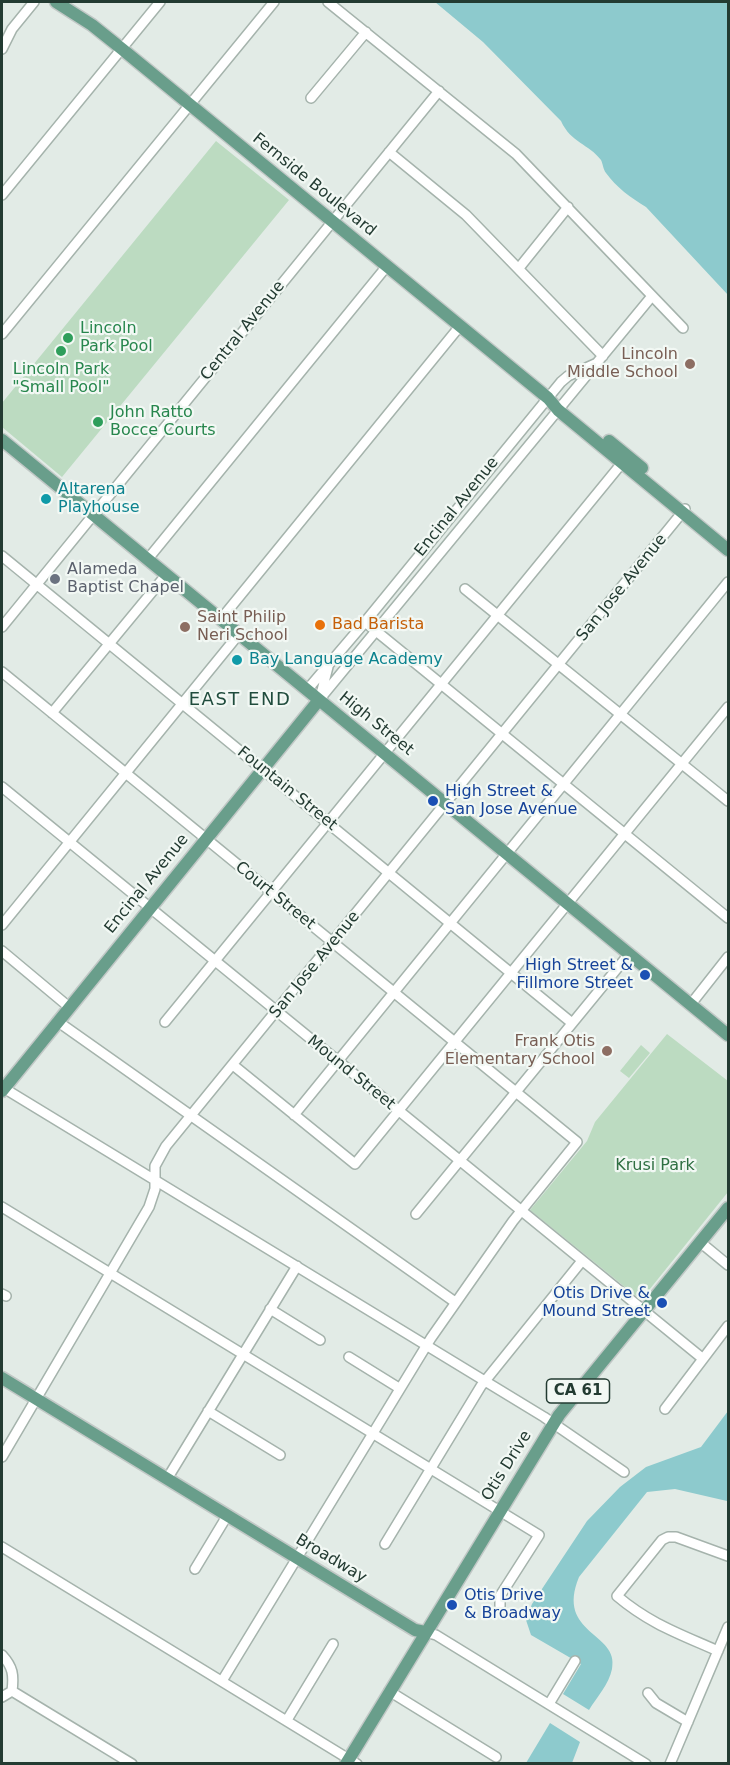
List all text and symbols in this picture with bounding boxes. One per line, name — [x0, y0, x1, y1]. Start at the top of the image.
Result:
street label: Fernside Boulevard — [248, 129, 380, 241]
street label: Central Avenue — [197, 277, 289, 385]
place label: Lincoln Park Pool — [80, 319, 153, 357]
marker: Lincoln Park Pool — [61, 331, 75, 345]
marker: Lincoln Park "Small Pool" — [54, 344, 68, 358]
place label: Lincoln Middle School — [567, 345, 678, 383]
marker: Lincoln Middle School — [683, 357, 697, 371]
place label: Lincoln Park "Small Pool" — [12, 360, 110, 398]
place label: John Ratto Bocce Courts — [110, 403, 216, 441]
marker: John Ratto Bocce Courts — [91, 415, 105, 429]
street label: Encinal Avenue — [411, 453, 503, 561]
place label: Altarena Playhouse — [58, 480, 140, 518]
marker: Altarena Playhouse — [39, 492, 53, 506]
street label: San Jose Avenue — [573, 531, 671, 645]
place label: Alameda Baptist Chapel — [67, 560, 184, 598]
marker: Alameda Baptist Chapel — [48, 572, 62, 586]
place label: Saint Philip Neri School — [197, 608, 288, 646]
place label: Bad Barista — [332, 615, 424, 635]
marker: Bad Barista — [313, 618, 327, 632]
marker: Saint Philip Neri School — [178, 620, 192, 634]
place label: Bay Language Academy — [249, 650, 443, 670]
marker: Bay Language Academy — [230, 653, 244, 667]
street label: High Street — [335, 688, 417, 760]
district label: EAST END — [189, 689, 291, 711]
street label: Fountain Street — [233, 743, 341, 835]
place label: High Street & San Jose Avenue — [445, 782, 577, 820]
marker: High Street & San Jose Avenue — [426, 794, 440, 808]
street label: Encinal Avenue — [101, 830, 193, 938]
street label: Court Street — [231, 858, 319, 934]
street label: San Jose Avenue — [266, 908, 364, 1022]
place label: High Street & Fillmore Street — [516, 956, 633, 994]
marker: High Street & Fillmore Street — [638, 968, 652, 982]
street label: Mound Street — [303, 1032, 399, 1114]
place label: Frank Otis Elementary School — [445, 1032, 595, 1070]
marker: Frank Otis Elementary School — [600, 1044, 614, 1058]
park label: Krusi Park — [615, 1156, 695, 1176]
place label: Otis Drive & Mound Street — [542, 1284, 650, 1322]
marker: Otis Drive & Mound Street — [655, 1296, 669, 1310]
road number: CA 61 — [546, 1379, 610, 1403]
street label: Otis Drive — [478, 1427, 536, 1505]
street label: Broadway — [292, 1530, 370, 1588]
place label: Otis Drive & Broadway — [464, 1586, 561, 1624]
marker: Otis Drive & Broadway — [445, 1598, 459, 1612]

